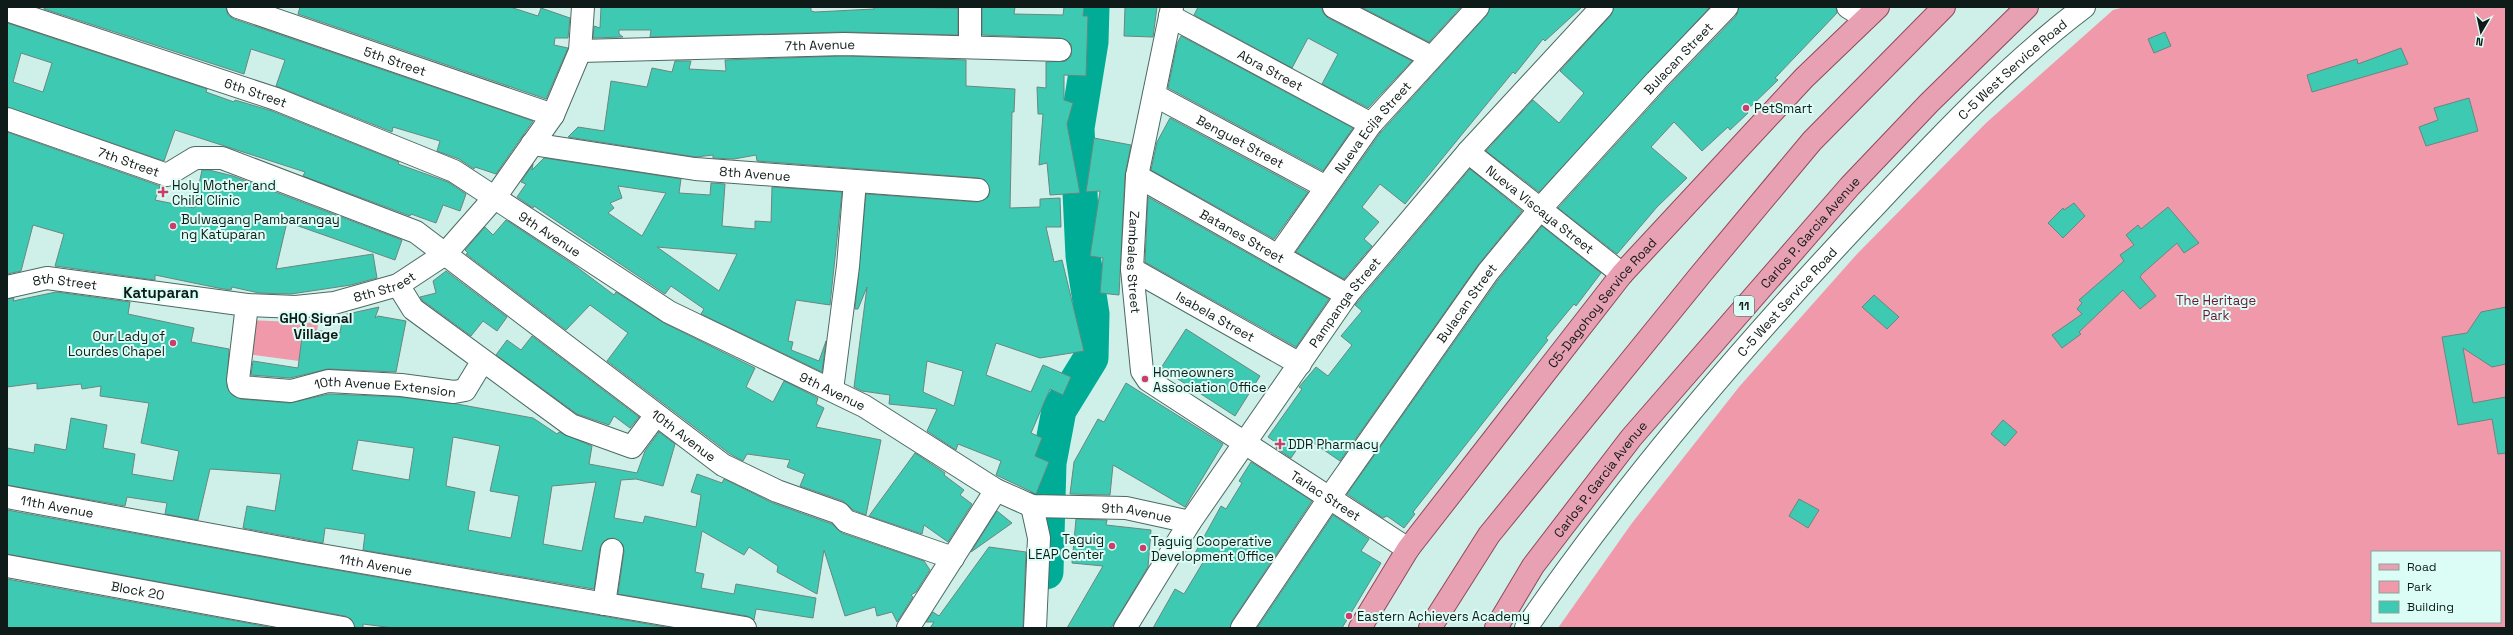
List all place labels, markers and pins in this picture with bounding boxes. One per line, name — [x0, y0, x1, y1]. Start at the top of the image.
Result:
place label: PetSmart — [1754, 100, 1813, 117]
marker: PetSmart — [1741, 103, 1751, 113]
place label: Holy Mother and Child Clinic — [172, 177, 276, 209]
marker: Holy Mother and Child Clinic — [157, 186, 169, 198]
place label: Bulwagang Pambarangay ng Katuparan — [181, 211, 340, 243]
marker: Bulwagang Pambarangay ng Katuparan — [168, 221, 178, 231]
place label: Our Lady of Lourdes Chapel — [68, 328, 165, 360]
marker: Our Lady of Lourdes Chapel — [168, 338, 178, 348]
place label: Homeowners Association Office — [1153, 364, 1266, 396]
marker: Homeowners Association Office — [1140, 374, 1150, 384]
place label: DDR Pharmacy — [1288, 436, 1379, 453]
marker: DDR Pharmacy — [1275, 439, 1285, 449]
place label: Taguig LEAP Center — [1028, 531, 1104, 563]
place label: Taguig Cooperative Development Office — [1151, 533, 1274, 565]
marker: Taguig LEAP Center — [1107, 541, 1117, 551]
marker: Taguig Cooperative Development Office — [1138, 543, 1148, 553]
place label: Eastern Achievers Academy — [1357, 608, 1530, 625]
marker: Eastern Achievers Academy — [1344, 611, 1354, 621]

